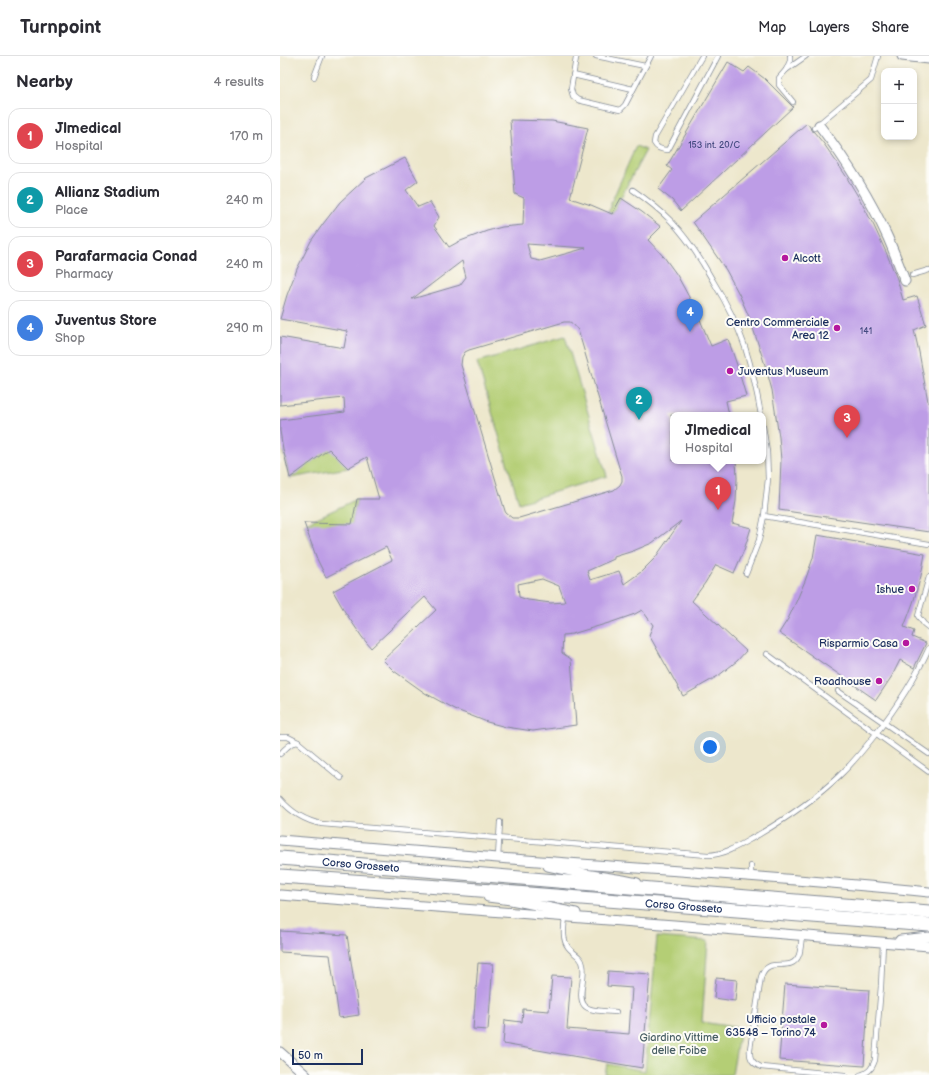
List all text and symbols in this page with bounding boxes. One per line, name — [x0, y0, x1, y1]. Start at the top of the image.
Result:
text: Turnpoint — [20, 16, 101, 39]
text: Map — [758, 19, 786, 36]
text: Layers — [808, 19, 850, 36]
text: Share — [872, 19, 909, 36]
map controls — [881, 68, 917, 140]
button: + — [881, 68, 917, 104]
text: Nearby — [16, 72, 73, 92]
text: 4 results — [214, 74, 264, 90]
button: − — [881, 104, 917, 140]
text: J|medical — [55, 119, 121, 138]
text: 1 — [27, 128, 33, 144]
text: 170 m — [230, 128, 263, 144]
text: Hospital — [55, 138, 103, 154]
house number: 153 int. 20/C — [688, 140, 740, 151]
text: Allianz Stadium — [55, 183, 160, 202]
text: 2 — [26, 192, 34, 208]
text: 240 m — [226, 192, 263, 208]
text: Place — [55, 202, 88, 218]
text: Parafarmacia Conad — [55, 247, 197, 266]
place label: Alcott — [793, 252, 821, 265]
marker: Alcott — [780, 253, 790, 263]
text: 3 — [26, 256, 34, 272]
text: 240 m — [226, 256, 263, 272]
text: Pharmacy — [55, 266, 113, 282]
pin: 4 — [677, 299, 703, 332]
text: Juventus Store — [55, 311, 157, 330]
place label: Centro Commerciale Area 12 — [726, 316, 829, 342]
text: 4 — [26, 320, 34, 336]
text: 290 m — [226, 320, 263, 336]
marker: Centro Commerciale Area 12 — [832, 323, 842, 333]
house number: 141 — [860, 326, 872, 337]
text: Shop — [55, 330, 85, 346]
place label: Juventus Museum — [738, 365, 828, 378]
marker: Juventus Museum — [725, 366, 735, 376]
pin: 2 — [626, 387, 652, 420]
pin: 3 — [834, 405, 860, 438]
popup — [670, 412, 766, 464]
text: J|medical — [685, 421, 751, 440]
text: Hospital — [685, 440, 733, 456]
pin: 1 — [705, 477, 731, 510]
place label: Ishue — [876, 583, 904, 596]
marker: Ishue — [907, 584, 917, 594]
place label: Risparmio Casa — [819, 637, 898, 650]
marker: Risparmio Casa — [901, 638, 911, 648]
place label: Roadhouse — [814, 675, 871, 688]
marker: Roadhouse — [874, 676, 884, 686]
your location — [700, 737, 720, 757]
street label: Corso Grosseto — [321, 855, 400, 874]
street label: Corso Grosseto — [645, 896, 723, 915]
place label: Ufficio postale 63548 – Torino 74 — [726, 1013, 816, 1039]
marker: Ufficio postale 63548 – Torino 74 — [819, 1020, 829, 1030]
park label: Giardino Vittime delle Foibe — [639, 1031, 719, 1057]
scale bar — [292, 1047, 363, 1066]
text: 50 m — [298, 1049, 323, 1062]

